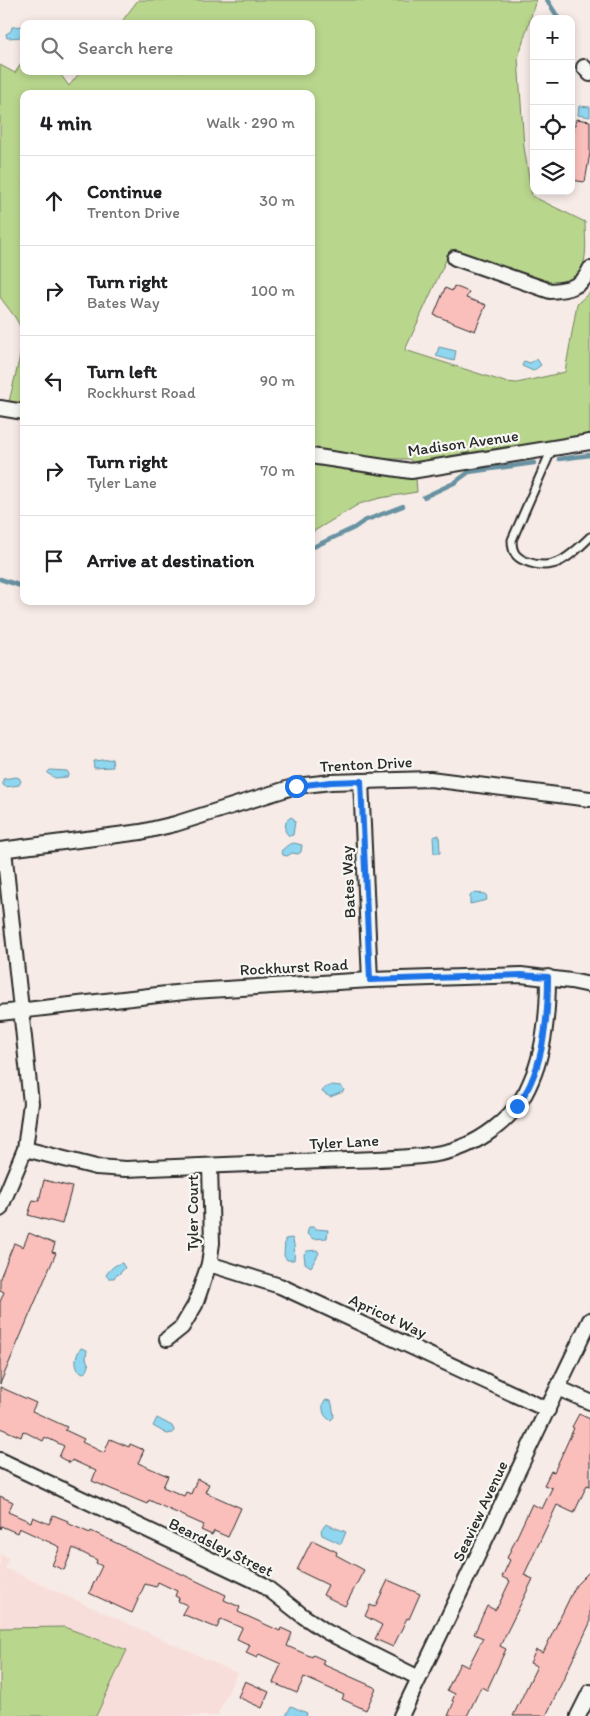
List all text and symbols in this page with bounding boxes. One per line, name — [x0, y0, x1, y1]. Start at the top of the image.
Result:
map controls — [530, 15, 575, 195]
button: + — [530, 15, 575, 60]
search box — [20, 20, 315, 75]
icon: search — [38, 34, 66, 62]
text: Search here — [78, 36, 173, 59]
button: − — [530, 60, 575, 105]
button: locate — [530, 105, 575, 150]
text: 4 min — [40, 110, 92, 135]
text: Walk · 290 m — [206, 113, 295, 132]
button: layers — [530, 150, 575, 195]
text: Continue — [87, 180, 162, 203]
icon: ahead — [40, 187, 68, 215]
text: 30 m — [259, 191, 295, 210]
text: Trenton Drive — [87, 203, 180, 222]
text: Turn right — [87, 270, 168, 293]
icon: right — [40, 277, 68, 305]
text: 100 m — [251, 281, 295, 300]
text: Bates Way — [87, 293, 159, 312]
text: Turn left — [87, 360, 157, 383]
icon: left — [40, 367, 68, 395]
text: 90 m — [260, 371, 295, 390]
text: Rockhurst Road — [87, 383, 196, 402]
street label: Madison Avenue — [406, 426, 520, 460]
text: Turn right — [87, 450, 168, 473]
icon: right — [40, 457, 68, 485]
text: 70 m — [260, 461, 295, 480]
text: Tyler Lane — [87, 473, 157, 492]
icon: arrive — [40, 547, 68, 575]
text: Arrive at destination — [87, 549, 254, 572]
street label: Trenton Drive — [319, 752, 413, 776]
route start — [285, 775, 308, 798]
street label: Bates Way — [337, 845, 359, 919]
street label: Rockhurst Road — [239, 955, 349, 979]
route end — [506, 1095, 529, 1118]
street label: Tyler Lane — [309, 1131, 380, 1153]
street label: Tyler Court — [183, 1175, 202, 1251]
street label: Apricot Way — [346, 1290, 430, 1342]
street label: Seaview Avenue — [448, 1458, 512, 1564]
street label: Beardsley Street — [166, 1514, 276, 1581]

